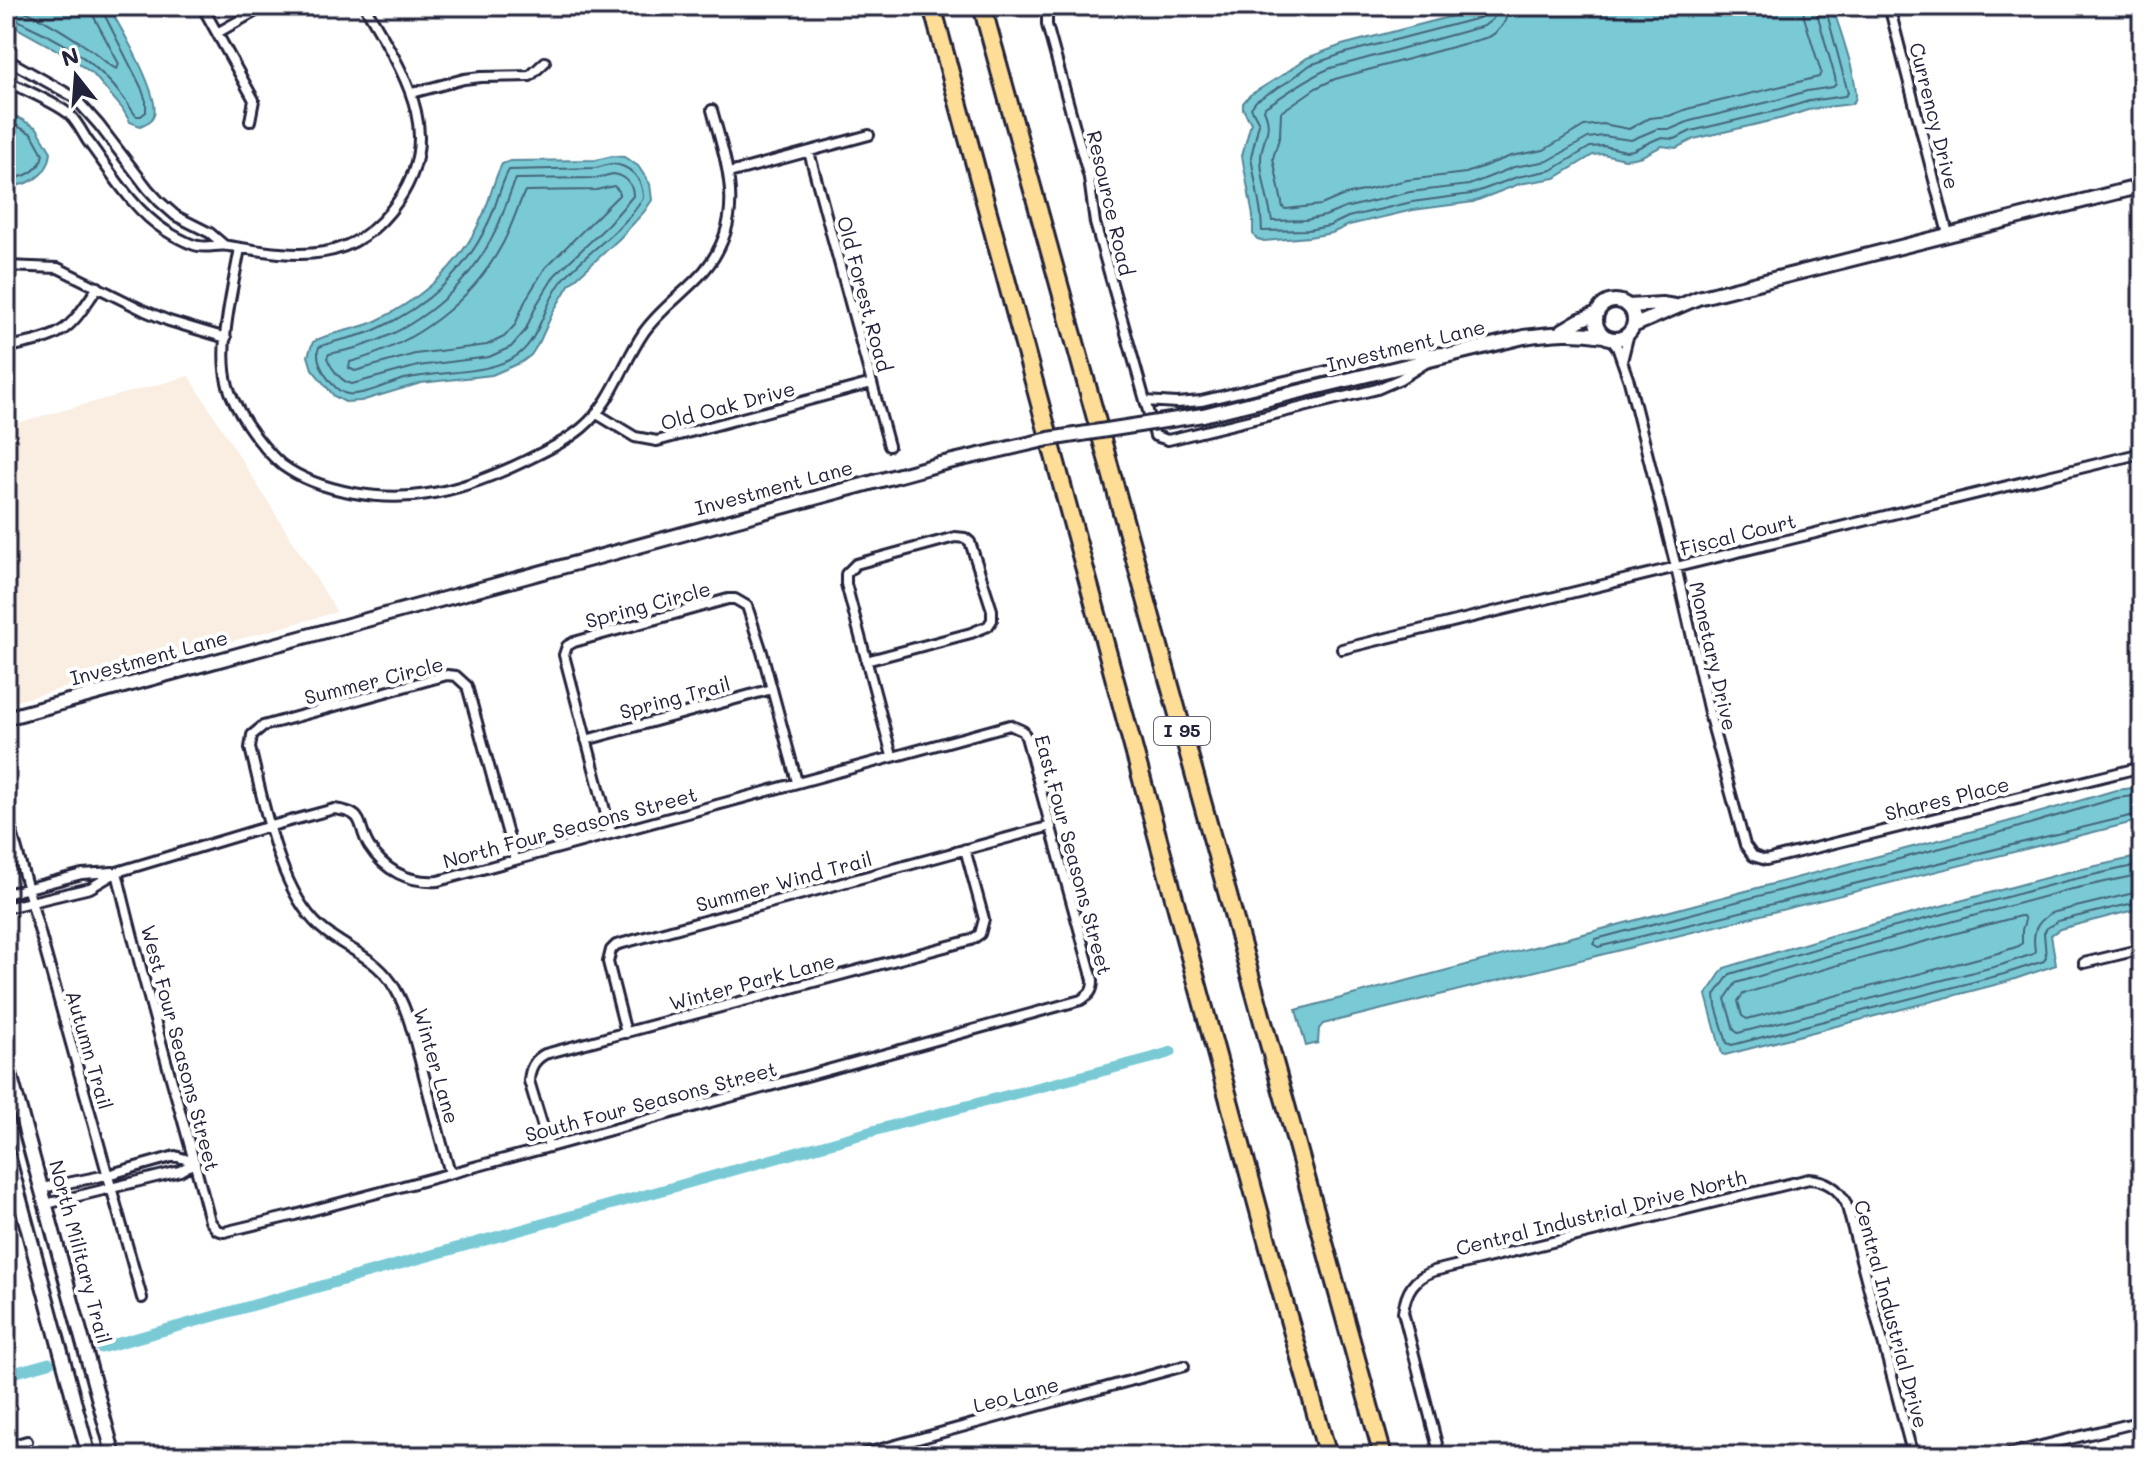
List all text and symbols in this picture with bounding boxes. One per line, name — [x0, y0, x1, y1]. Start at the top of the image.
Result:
north arrow — [36, 36, 116, 116]
text: N — [58, 40, 82, 73]
street label: Currency Drive — [1904, 40, 1966, 192]
street label: Resource Road — [1082, 128, 1140, 278]
street label: Old Forest Road — [832, 213, 898, 374]
street label: Investment Lane — [1324, 313, 1488, 377]
street label: Old Oak Drive — [658, 375, 798, 435]
street label: Investment Lane — [692, 453, 856, 521]
street label: Fiscal Court — [1677, 507, 1798, 561]
street label: Spring Circle — [582, 575, 713, 633]
street label: Monetary Drive — [1684, 579, 1744, 733]
street label: Investment Lane — [67, 623, 231, 691]
street label: Summer Circle — [301, 650, 446, 710]
street label: Spring Trail — [616, 670, 733, 724]
road number: I 95 — [1154, 717, 1210, 745]
street label: East Four Seasons Street — [1029, 732, 1119, 978]
street label: Shares Place — [1882, 770, 2012, 826]
street label: North Four Seasons Street — [440, 781, 700, 874]
street label: Summer Wind Trail — [693, 845, 875, 917]
street label: West Four Seasons Street — [136, 922, 226, 1174]
street label: Winter Park Lane — [666, 946, 837, 1016]
street label: Autumn Trail — [61, 987, 119, 1112]
street label: Winter Lane — [408, 1005, 466, 1126]
street label: South Four Seasons Street — [522, 1055, 779, 1147]
street label: North Military Trail — [44, 1157, 118, 1347]
street label: Central Industrial Drive North — [1453, 1163, 1749, 1261]
street label: Central Industrial Drive — [1849, 1197, 1935, 1431]
street label: Leo Lane — [970, 1370, 1061, 1418]

